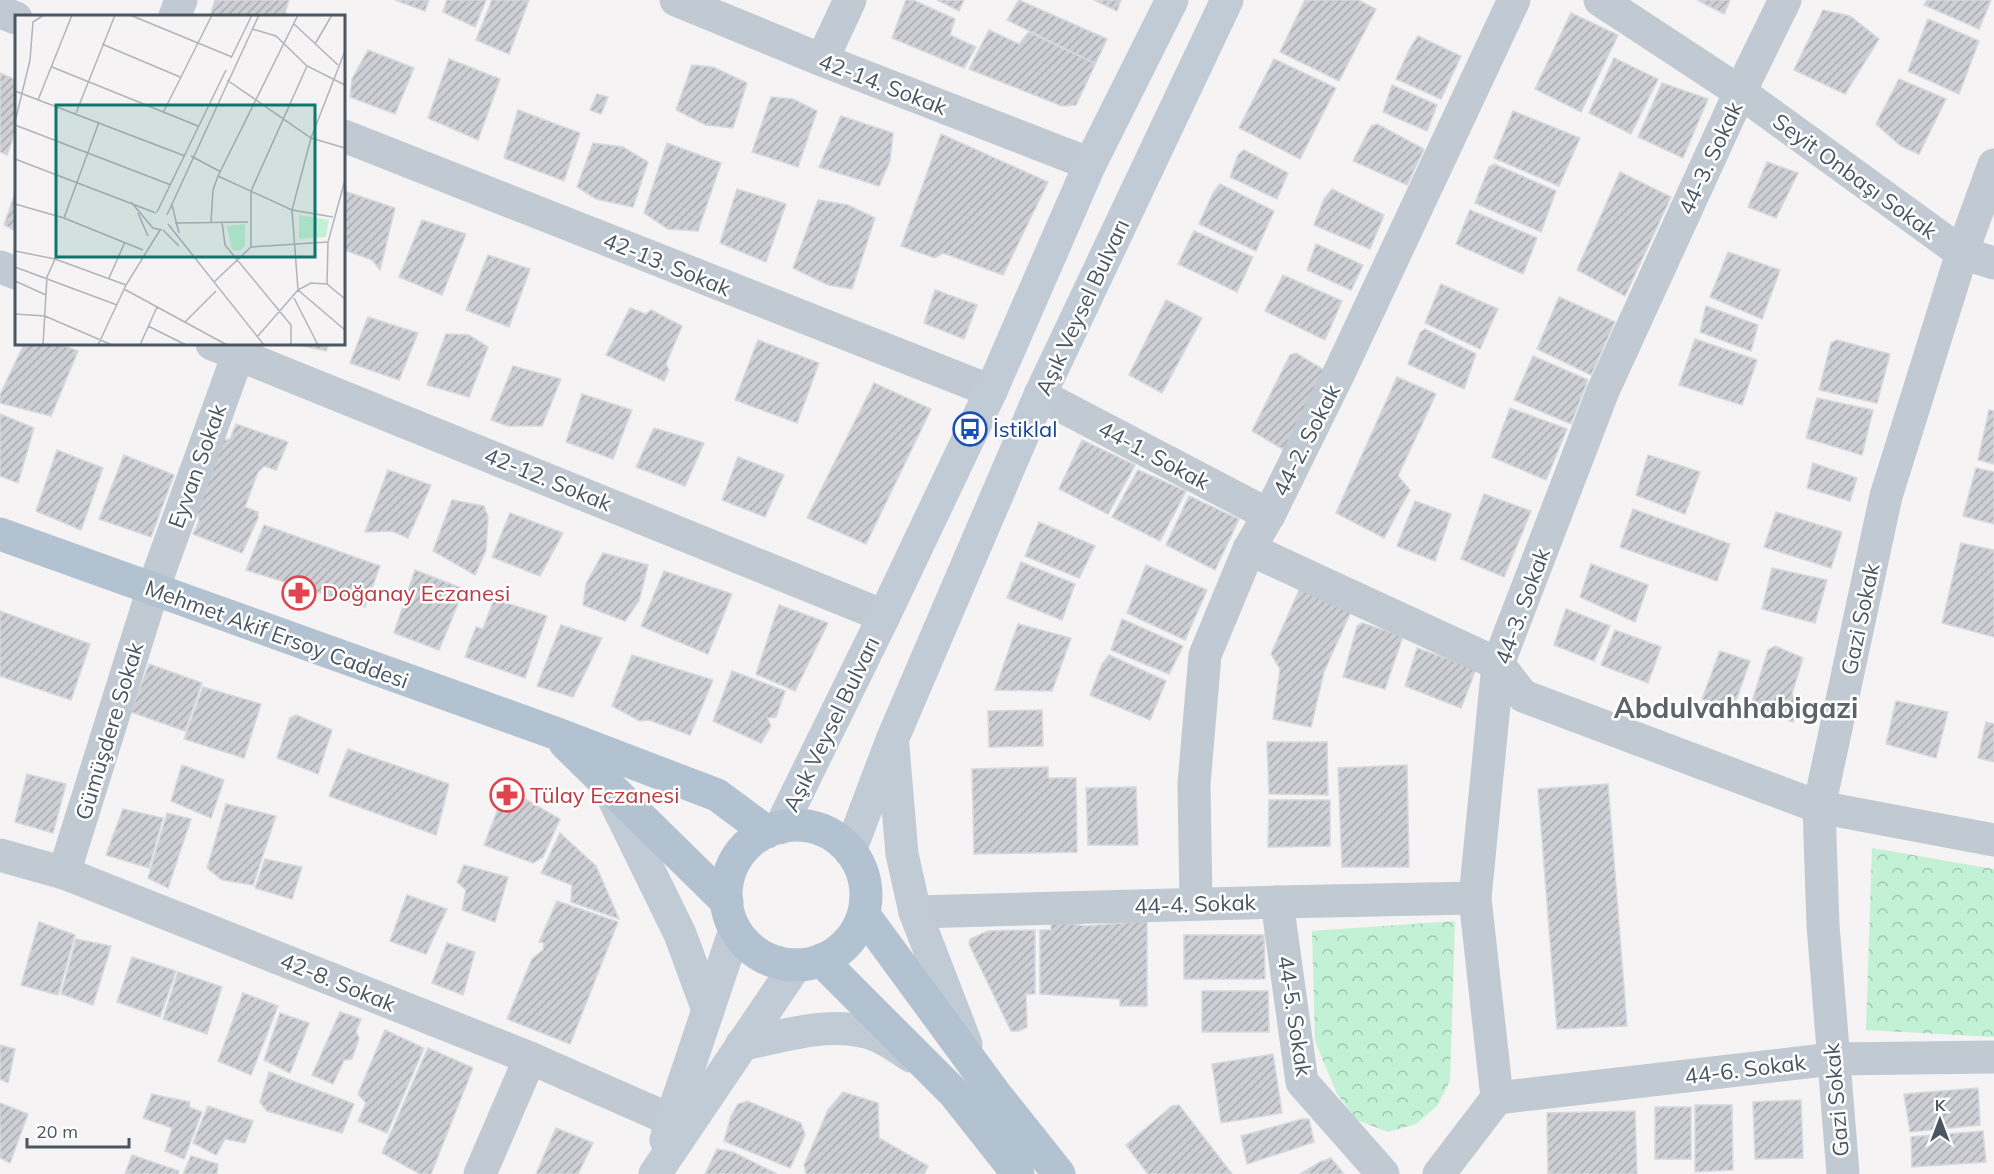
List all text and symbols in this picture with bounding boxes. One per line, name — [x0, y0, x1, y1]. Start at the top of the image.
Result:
inset map — [15, 15, 345, 345]
street label: 42-14. Sokak — [815, 47, 952, 121]
street label: 44-3. Sokak — [1672, 96, 1749, 219]
street label: Seyit Onbaşı Sokak — [1767, 107, 1943, 245]
street label: Aşık Veysel Bulvarı — [1029, 214, 1135, 400]
street label: 42-13. Sokak — [599, 226, 735, 303]
street label: 44-2. Sokak — [1266, 379, 1346, 501]
street label: Eyvan Sokak — [162, 400, 233, 532]
bus stop icon: İstiklal — [952, 411, 988, 447]
street label: 44-1. Sokak — [1094, 414, 1215, 496]
place label: İstiklal — [993, 415, 1057, 443]
street label: 42-12. Sokak — [480, 441, 616, 518]
street label: 44-3. Sokak — [1488, 543, 1556, 668]
street label: Gazi Sokak — [1834, 560, 1886, 678]
street label: Mehmet Akif Ersoy Caddesi — [141, 573, 413, 695]
pharmacy icon: Doğanay Eczanesi — [281, 575, 317, 611]
place label: Doğanay Eczanesi — [322, 579, 510, 607]
street label: Aşık Veysel Bulvarı — [777, 632, 885, 816]
street label: Gümüşdere Sokak — [69, 638, 150, 823]
district label: Abdulvahhabigazi — [1614, 690, 1858, 725]
pharmacy icon: Tülay Eczanesi — [489, 777, 525, 813]
place label: Tülay Eczanesi — [530, 781, 679, 809]
street label: 44-4. Sokak — [1134, 888, 1257, 920]
street label: 42-8. Sokak — [276, 946, 400, 1018]
street label: 44-5. Sokak — [1272, 954, 1318, 1079]
street label: Gazi Sokak — [1817, 1041, 1855, 1158]
street label: 44-6. Sokak — [1683, 1048, 1808, 1090]
north arrow — [1910, 1090, 1970, 1150]
text: K — [1935, 1095, 1947, 1115]
scale bar — [27, 1111, 129, 1149]
text: 20 m — [36, 1120, 78, 1143]

